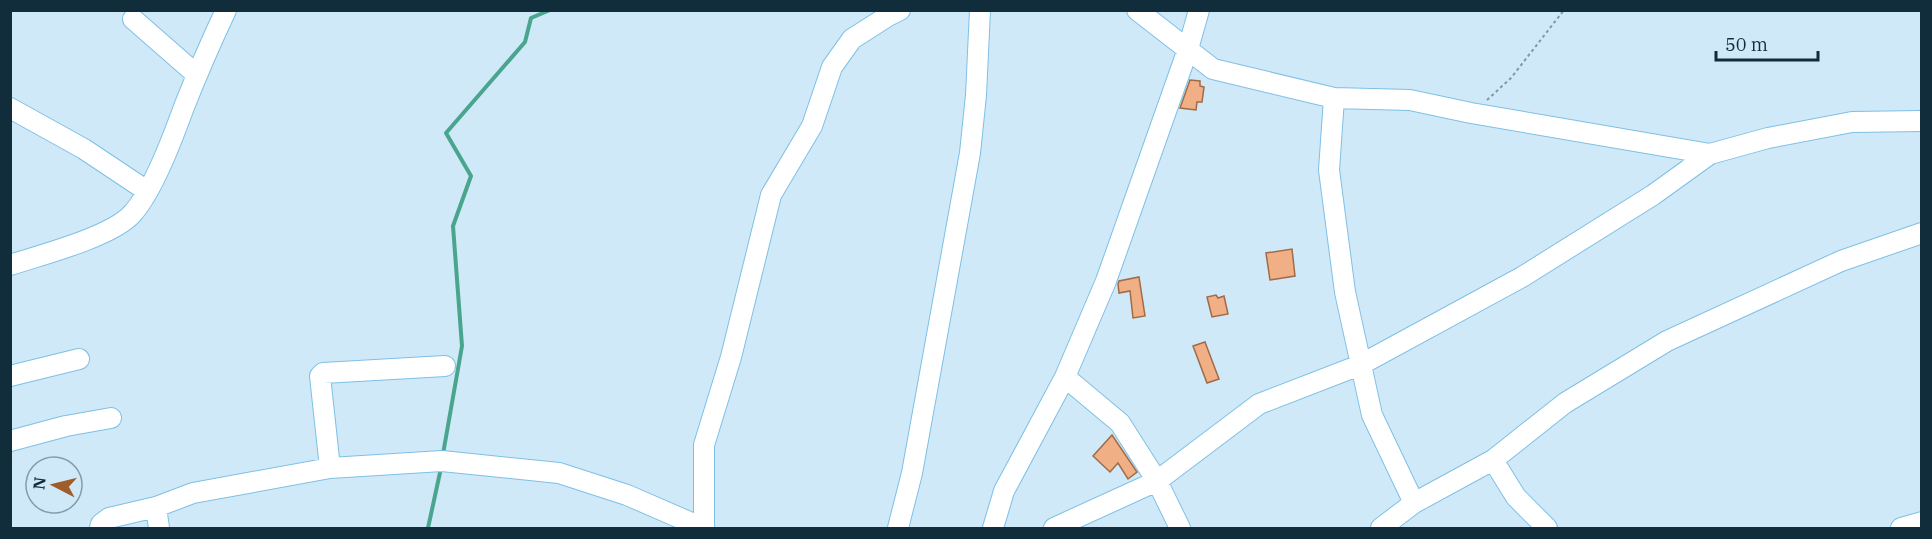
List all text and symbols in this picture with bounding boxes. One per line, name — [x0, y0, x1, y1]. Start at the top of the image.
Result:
scale bar — [1716, 24, 1818, 62]
text: 50 m — [1725, 33, 1768, 56]
north arrow — [24, 455, 84, 515]
text: N — [28, 476, 50, 491]

